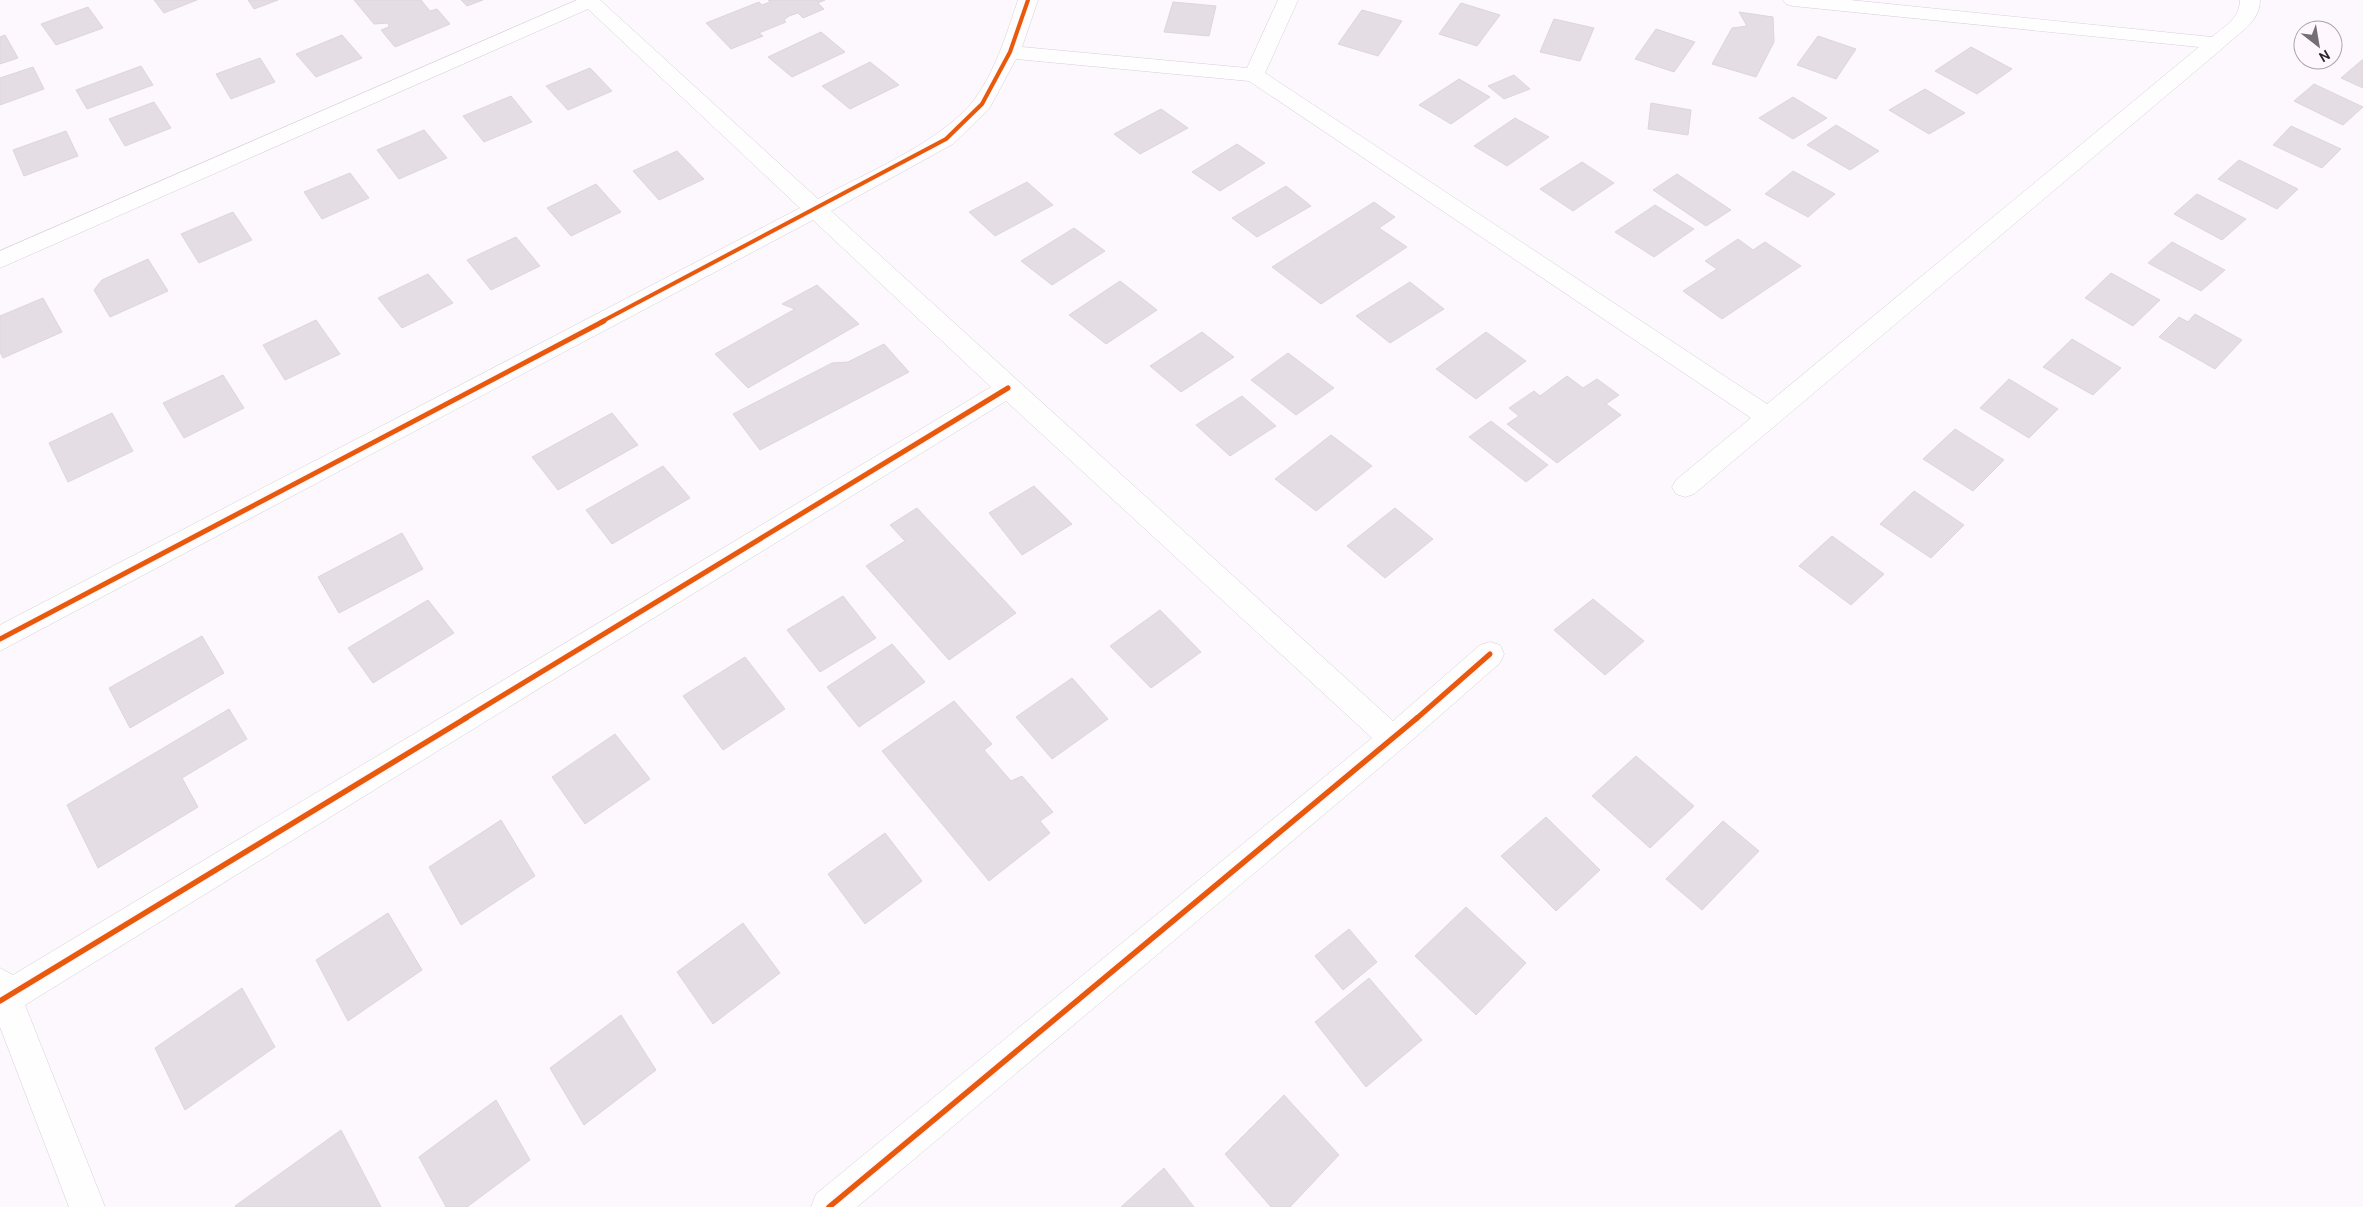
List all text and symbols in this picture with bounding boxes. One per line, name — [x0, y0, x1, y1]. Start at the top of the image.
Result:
north arrow — [2293, 20, 2343, 70]
text: N — [2316, 46, 2334, 66]

